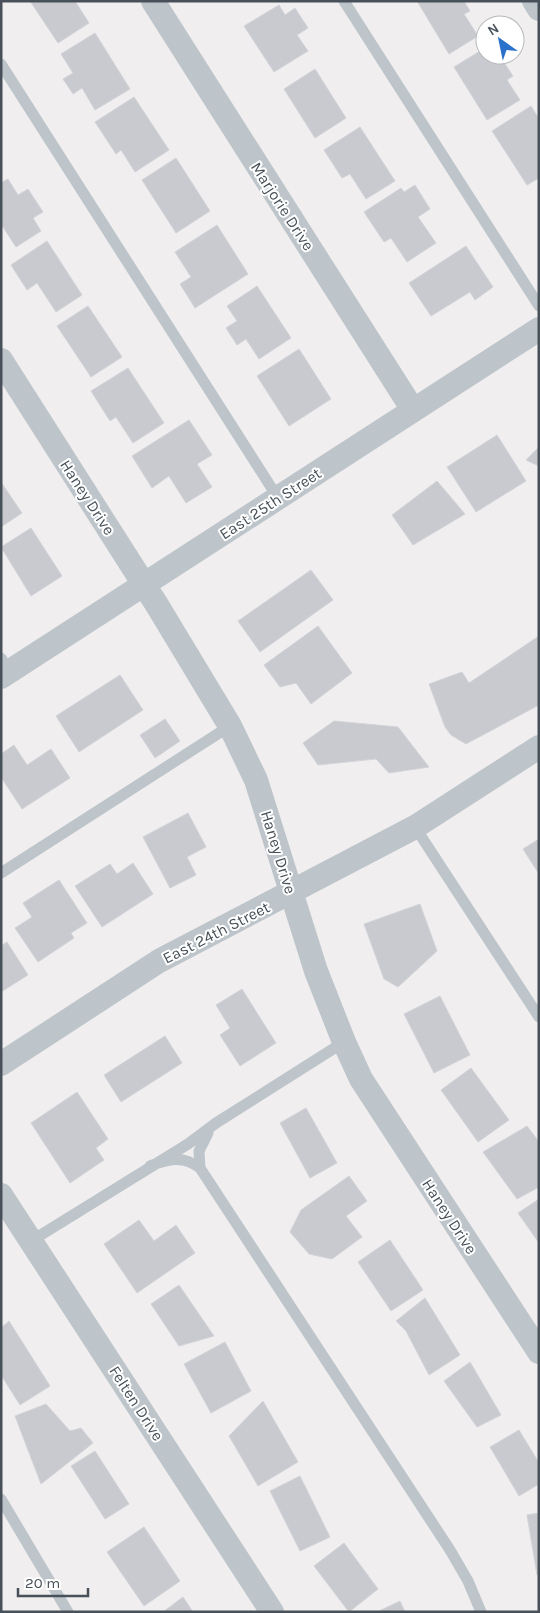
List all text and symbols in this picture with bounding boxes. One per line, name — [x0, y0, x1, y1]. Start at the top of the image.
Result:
north arrow — [475, 15, 525, 65]
text: N — [484, 20, 502, 39]
street label: Marjorie Drive — [247, 158, 318, 254]
street label: Haney Drive — [56, 456, 119, 539]
street label: East 25th Street — [216, 463, 325, 543]
street label: Haney Drive — [257, 808, 300, 896]
street label: East 24th Street — [160, 897, 273, 968]
street label: Haney Drive — [418, 1175, 481, 1258]
street label: Felten Drive — [105, 1362, 168, 1444]
scale bar — [18, 1566, 88, 1598]
text: 20 m — [25, 1574, 60, 1592]

